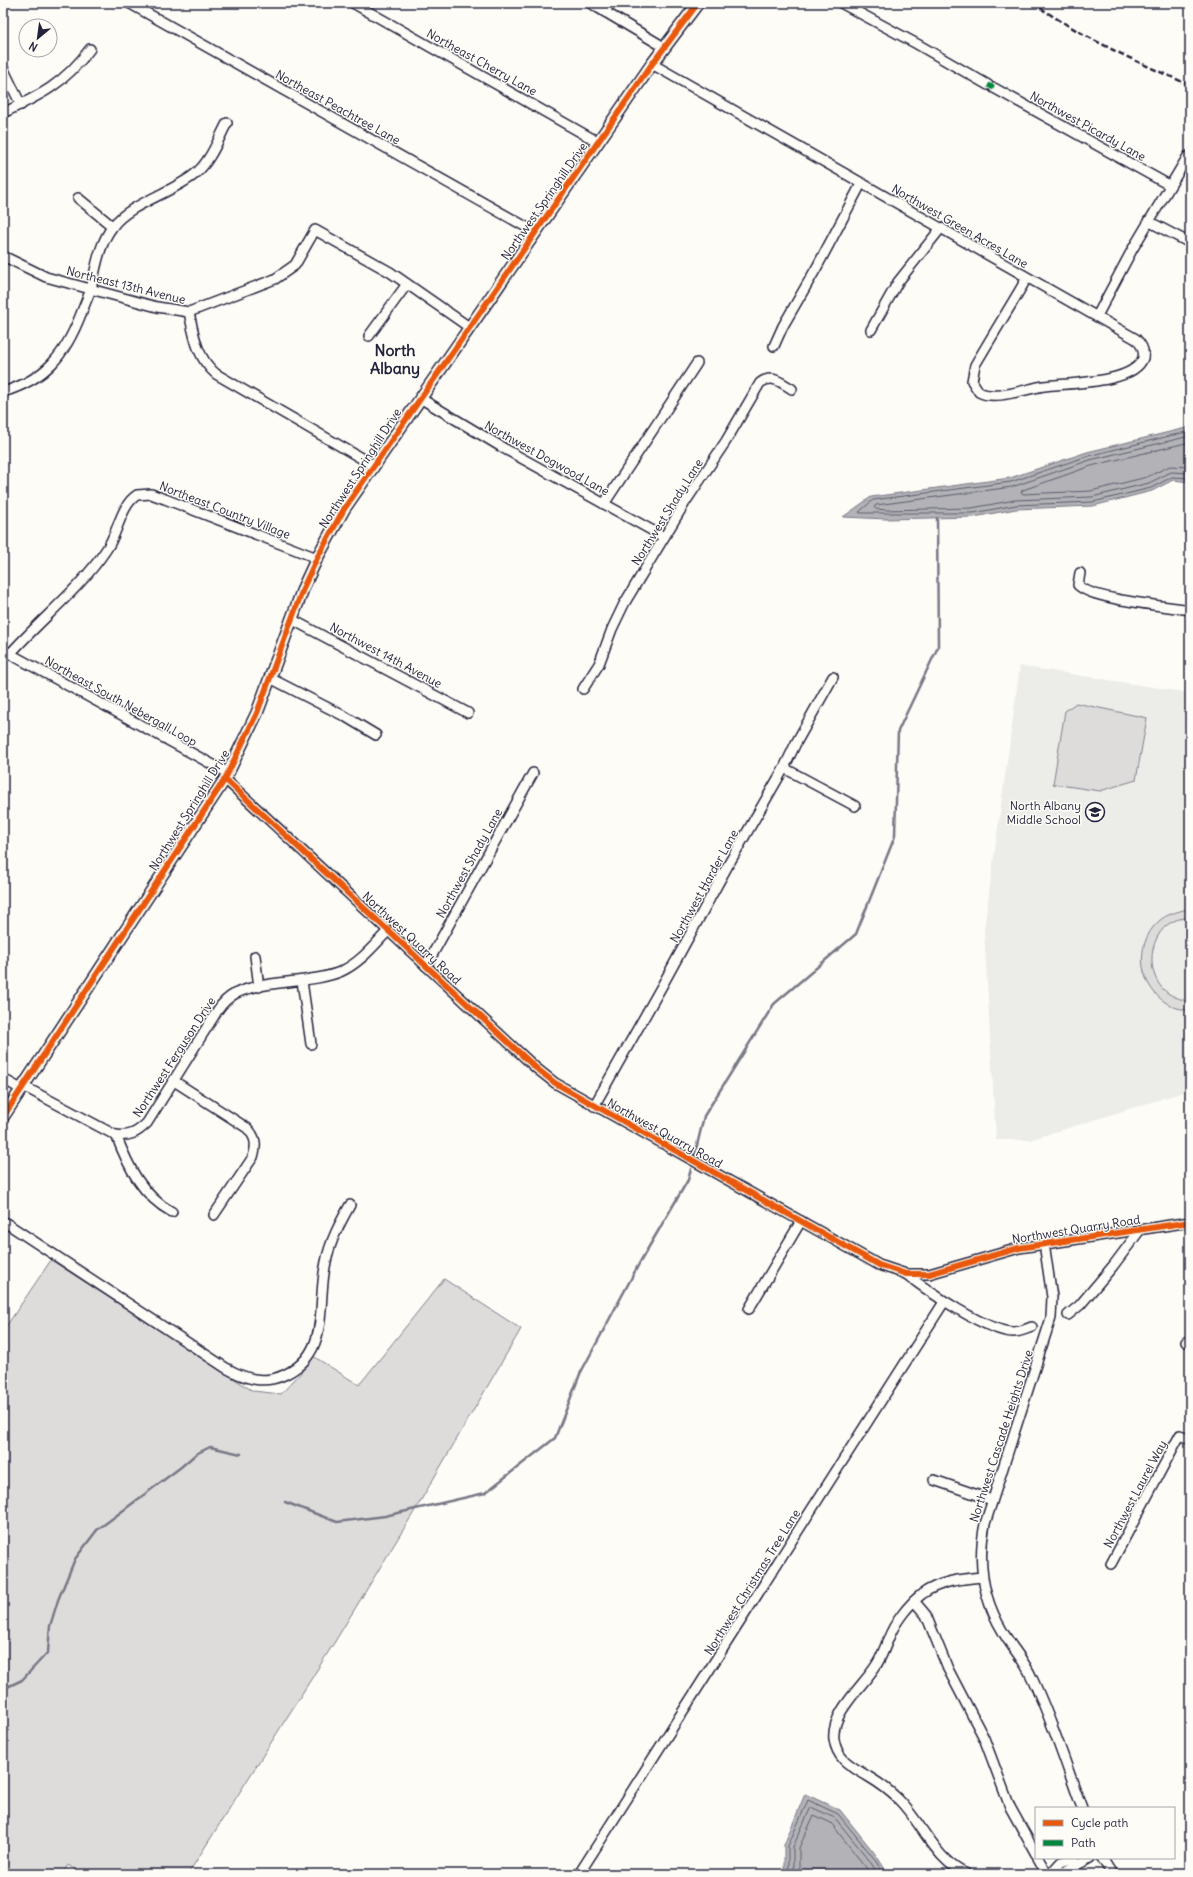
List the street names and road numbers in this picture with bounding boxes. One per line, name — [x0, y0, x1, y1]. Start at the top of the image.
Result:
street label: Northeast Cherry Lane — [424, 25, 540, 99]
street label: Northeast Peachtree Lane — [273, 66, 403, 148]
street label: Northwest Picardy Lane — [1028, 88, 1148, 164]
street label: Northwest Springhill Drive — [498, 139, 590, 263]
street label: Northwest Green Acres Lane — [889, 181, 1031, 271]
street label: Northeast 13th Avenue — [65, 263, 187, 307]
street label: Northwest Springhill Drive — [316, 405, 404, 531]
street label: Northwest Dogwood Lane — [482, 417, 612, 499]
street label: Northwest Shady Lane — [628, 456, 706, 568]
street label: Northeast Country Village — [157, 478, 293, 542]
street label: Northwest 14th Avenue — [327, 619, 445, 691]
street label: Northeast South Nebergall Loop — [42, 653, 200, 749]
street label: Northwest Springhill Drive — [146, 747, 232, 873]
street label: Northwest Shady Lane — [433, 806, 505, 920]
street label: Northwest Harder Lane — [667, 827, 741, 945]
street label: Northwest Quarry Road — [360, 888, 464, 988]
street label: Northwest Ferguson Drive — [129, 994, 219, 1120]
street label: Northwest Quarry Road — [605, 1095, 725, 1171]
street label: Northwest Quarry Road — [1011, 1211, 1141, 1247]
street label: Northwest Cascade Heights Drive — [966, 1348, 1036, 1524]
street label: Northwest Laurel Way — [1100, 1438, 1170, 1550]
street label: Northwest Christmas Tree Lane — [701, 1506, 803, 1658]

